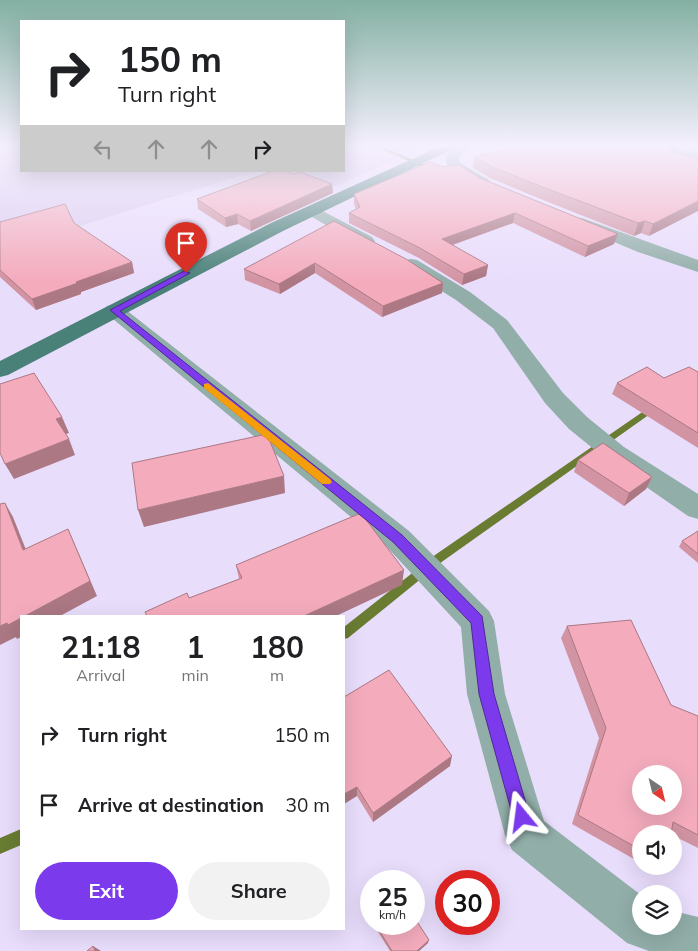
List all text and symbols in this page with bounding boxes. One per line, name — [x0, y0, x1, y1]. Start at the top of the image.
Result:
text: 150 m — [118, 37, 222, 81]
icon: right — [35, 40, 100, 105]
text: Turn right — [118, 80, 216, 108]
icon: left — [89, 135, 117, 163]
icon: ahead — [142, 135, 170, 163]
icon: ahead — [195, 135, 223, 163]
icon: right — [248, 135, 276, 163]
pin — [165, 222, 207, 273]
icon: arrive — [172, 229, 200, 257]
text: 21:18 — [61, 628, 141, 666]
text: 1 — [186, 628, 204, 666]
text: 180 — [250, 628, 304, 666]
text: Arrival — [76, 665, 125, 685]
text: min — [182, 665, 209, 685]
text: m — [270, 665, 284, 685]
icon: right — [35, 721, 63, 749]
text: Turn right — [78, 723, 167, 747]
text: 150 m — [274, 723, 330, 747]
north arrow — [632, 765, 682, 815]
map controls — [632, 765, 682, 935]
position arrow — [495, 790, 547, 842]
icon: arrive — [35, 791, 63, 819]
text: Arrive at destination — [78, 793, 264, 817]
text: 30 m — [286, 793, 330, 817]
button: sound — [632, 825, 682, 875]
button: Exit — [35, 862, 178, 920]
button: Share — [188, 862, 330, 920]
speed limit sign: 30 — [435, 870, 500, 935]
text: 25 — [377, 881, 408, 912]
button: layers — [632, 885, 682, 935]
text: km/h — [379, 907, 406, 922]

